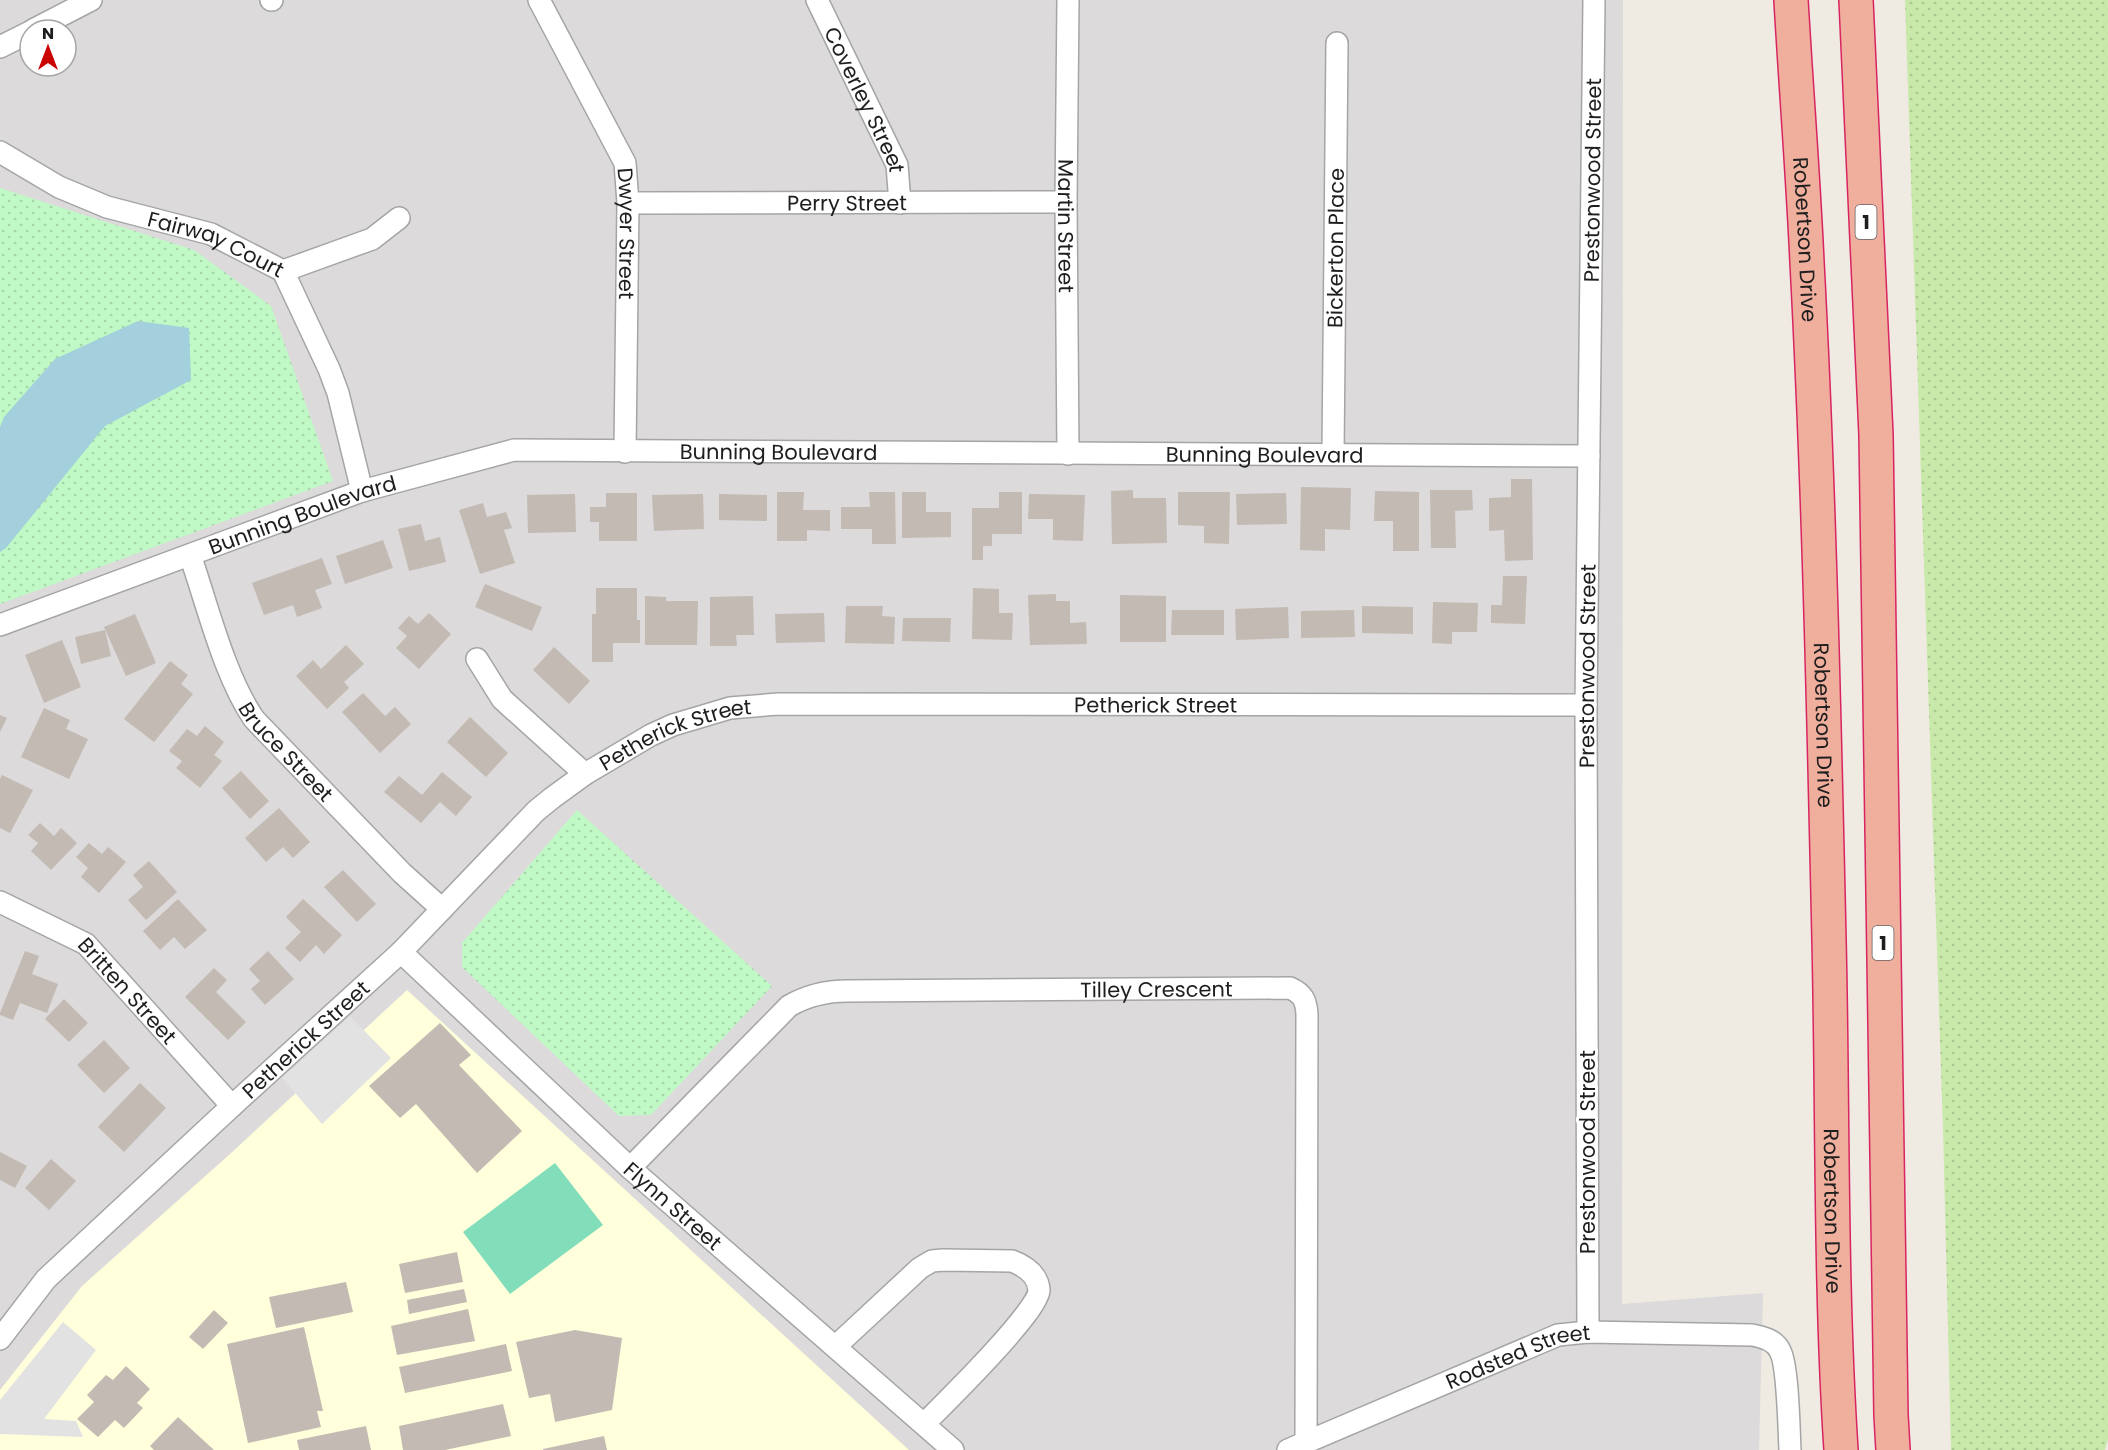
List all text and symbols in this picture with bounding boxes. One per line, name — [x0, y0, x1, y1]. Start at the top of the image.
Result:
north arrow — [18, 18, 78, 78]
text: N — [42, 22, 54, 45]
street label: Coverley Street — [818, 22, 912, 174]
street label: Prestonwood Street — [1576, 78, 1608, 282]
street label: Robertson Drive — [1787, 156, 1825, 323]
street label: Martin Street — [1051, 159, 1081, 293]
street label: Dwyer Street — [611, 167, 643, 300]
street label: Bickerton Place — [1320, 168, 1350, 328]
street label: Perry Street — [787, 188, 907, 217]
street label: Fairway Court — [145, 204, 289, 284]
road number: 1 — [1856, 205, 1876, 239]
street label: Bunning Boulevard — [680, 436, 877, 467]
street label: Bunning Boulevard — [1166, 439, 1363, 469]
street label: Bunning Boulevard — [204, 468, 399, 561]
street label: Prestonwood Street — [1571, 564, 1602, 768]
street label: Robertson Drive — [1807, 642, 1841, 808]
street label: Petherick Street — [1074, 690, 1237, 719]
street label: Petherick Street — [594, 692, 752, 777]
street label: Bruce Street — [232, 696, 340, 808]
road number: 1 — [1872, 926, 1894, 960]
street label: Britten Street — [72, 930, 184, 1050]
street label: Petherick Street — [235, 973, 375, 1105]
street label: Tilley Crescent — [1080, 974, 1233, 1004]
street label: Prestonwood Street — [1573, 1050, 1602, 1254]
street label: Robertson Drive — [1817, 1128, 1849, 1294]
street label: Flynn Street — [618, 1155, 728, 1257]
street label: Rodsted Street — [1441, 1317, 1592, 1396]

